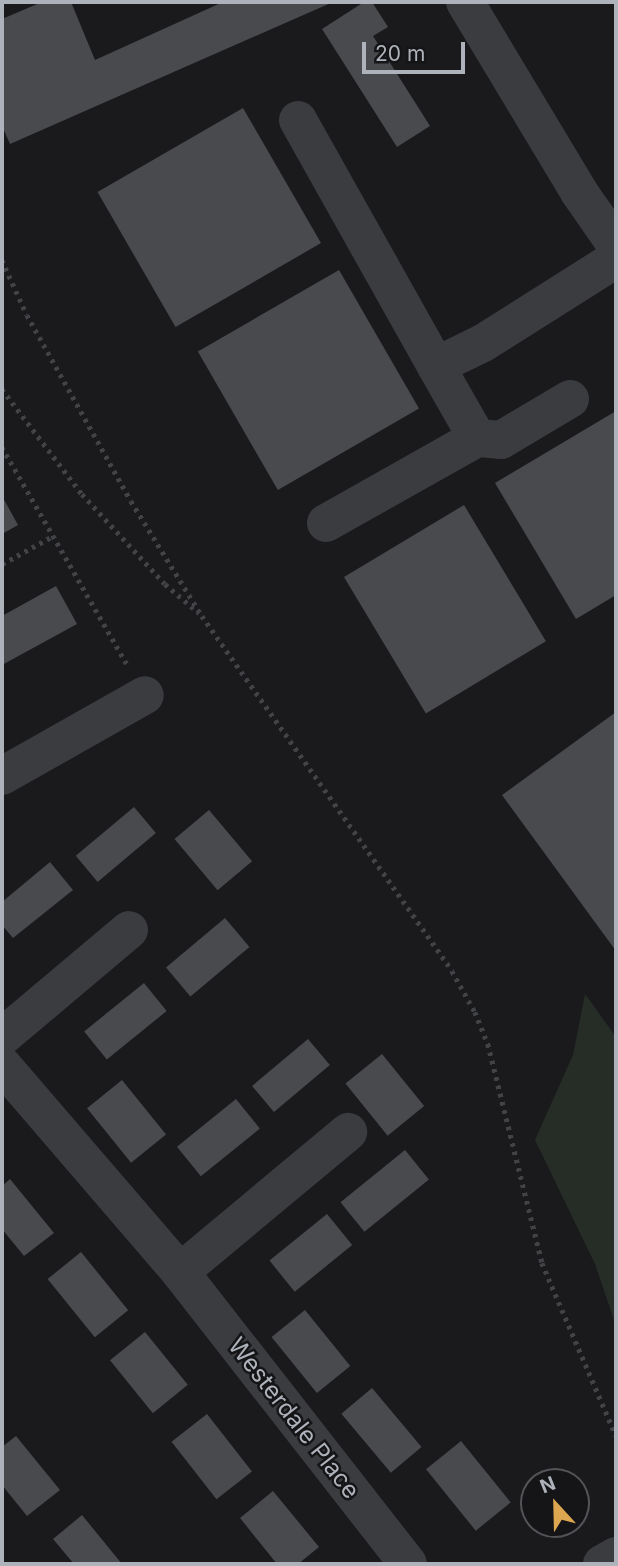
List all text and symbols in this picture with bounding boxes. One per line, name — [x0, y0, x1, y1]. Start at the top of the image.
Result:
scale bar — [366, 28, 469, 72]
text: 20 m — [375, 41, 425, 66]
street label: Westerdale Place — [222, 1332, 366, 1504]
north arrow — [520, 1468, 590, 1538]
text: N — [537, 1472, 559, 1498]

